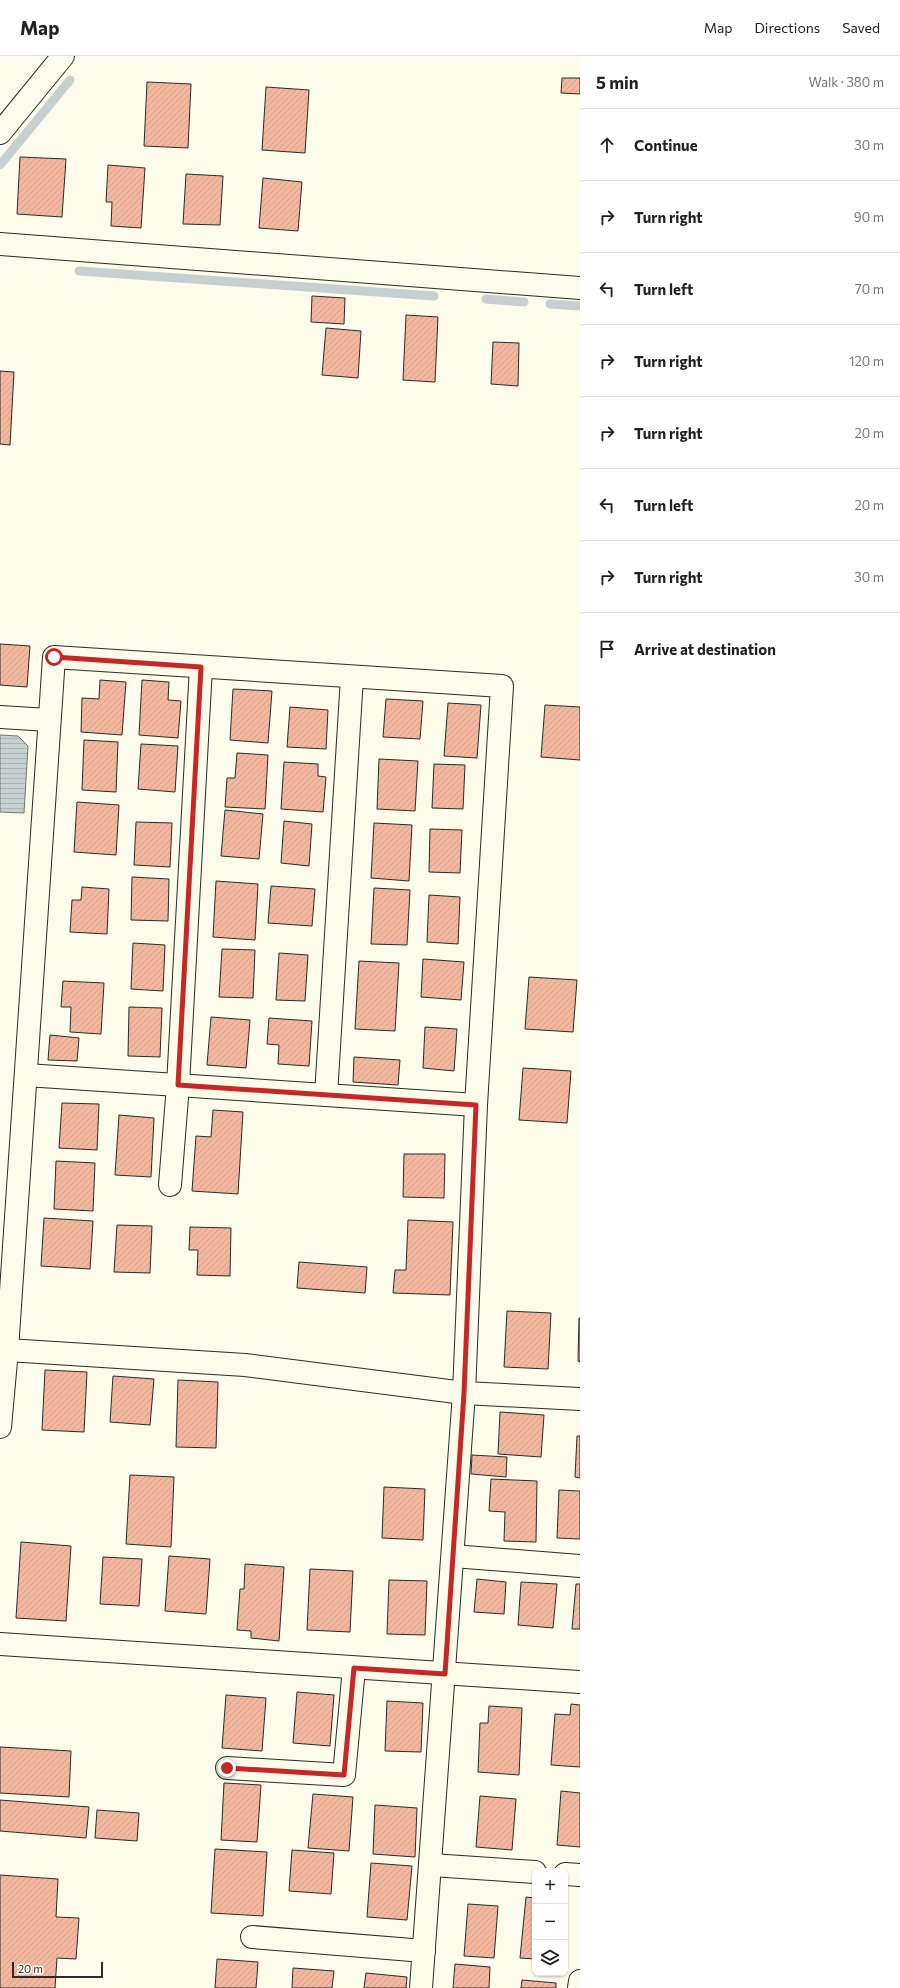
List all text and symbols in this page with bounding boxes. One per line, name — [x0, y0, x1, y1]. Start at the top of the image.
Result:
text: Map — [20, 16, 59, 39]
text: Map — [704, 19, 733, 36]
text: Directions — [755, 19, 820, 36]
text: Saved — [842, 19, 880, 36]
text: 5 min — [596, 72, 639, 93]
text: Walk · 380 m — [809, 74, 884, 90]
icon: ahead — [596, 134, 618, 156]
text: Continue — [634, 136, 698, 154]
text: 30 m — [854, 137, 884, 153]
icon: right — [596, 206, 618, 228]
text: Turn right — [634, 208, 703, 226]
text: 90 m — [854, 209, 884, 225]
icon: left — [596, 278, 618, 300]
text: Turn left — [634, 280, 693, 298]
text: 70 m — [855, 281, 884, 297]
icon: right — [596, 350, 618, 372]
text: Turn right — [634, 352, 703, 370]
text: 120 m — [849, 353, 884, 369]
icon: right — [596, 422, 618, 444]
text: Turn right — [634, 424, 703, 442]
text: 20 m — [855, 425, 884, 441]
icon: left — [596, 494, 618, 516]
text: Turn left — [634, 496, 693, 514]
text: 20 m — [855, 497, 884, 513]
icon: right — [596, 566, 618, 588]
text: Turn right — [634, 568, 703, 586]
text: 30 m — [854, 569, 884, 585]
icon: arrive — [596, 638, 618, 660]
text: Arrive at destination — [634, 640, 776, 658]
route start — [45, 648, 63, 666]
route end — [218, 1759, 236, 1777]
map controls — [532, 1868, 568, 1976]
button: + — [532, 1868, 568, 1904]
button: − — [532, 1904, 568, 1940]
button: layers — [532, 1940, 568, 1976]
scale bar — [12, 1960, 103, 1979]
text: 20 m — [18, 1962, 43, 1975]

